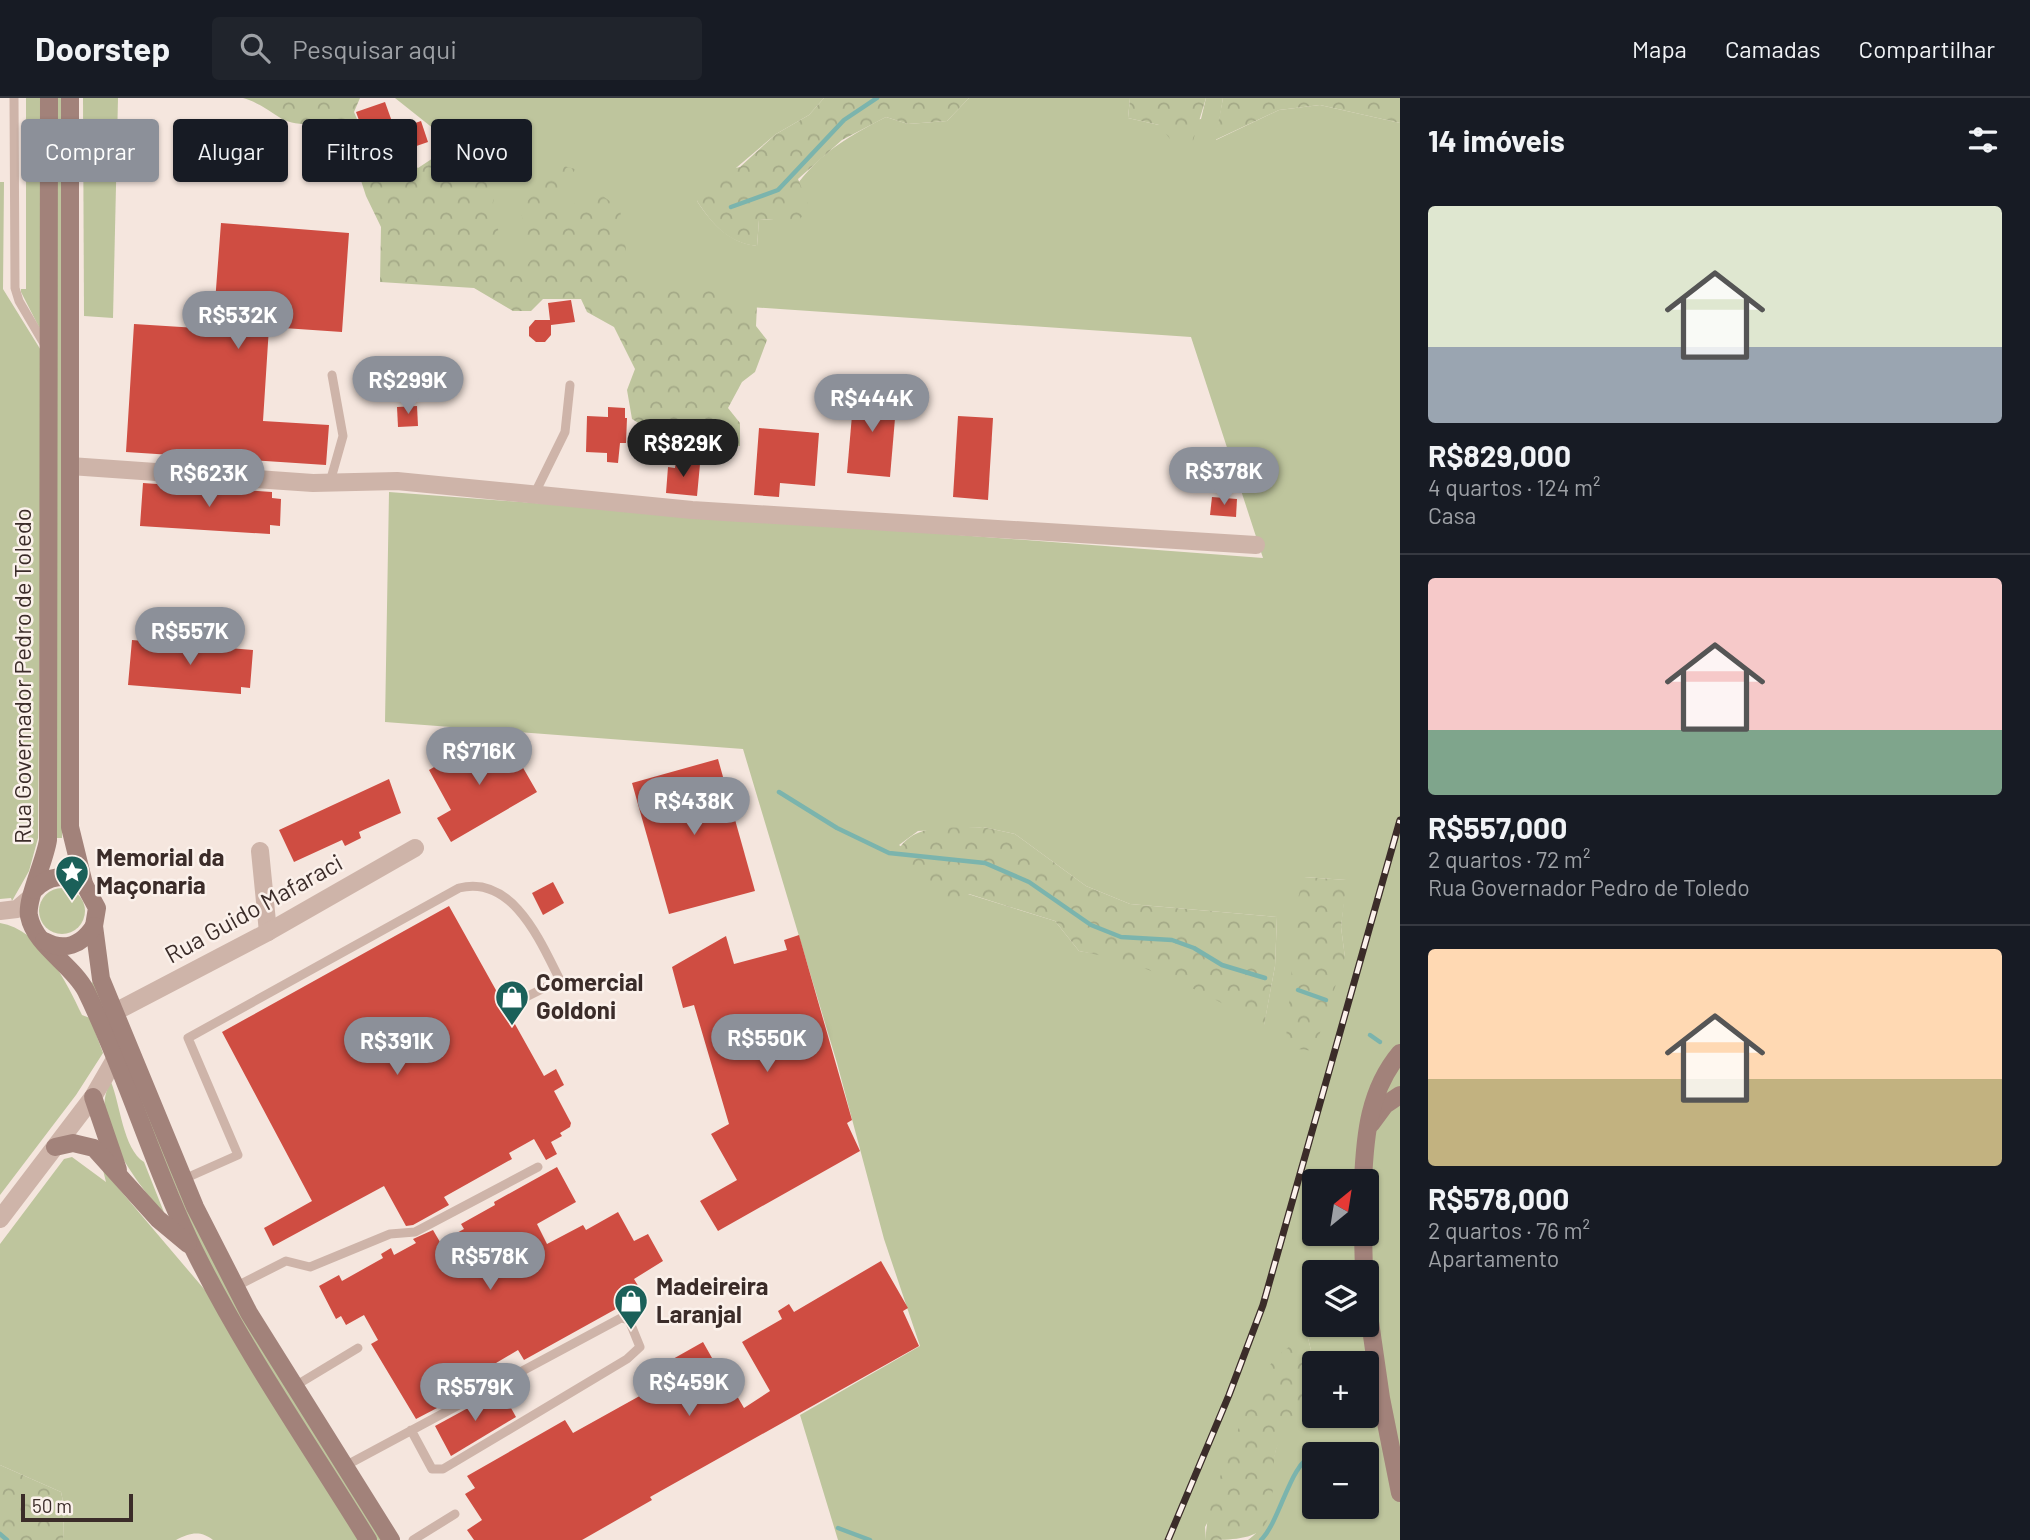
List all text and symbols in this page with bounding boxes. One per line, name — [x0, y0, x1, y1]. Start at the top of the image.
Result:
search box — [212, 17, 702, 80]
text: Doorstep — [35, 28, 170, 68]
icon: search — [236, 29, 274, 67]
text: Pesquisar aqui — [292, 33, 457, 64]
text: Mapa — [1632, 34, 1687, 63]
text: Camadas — [1725, 34, 1821, 63]
text: Compartilhar — [1859, 34, 1995, 63]
chip: Comprar — [21, 119, 159, 182]
chip: Alugar — [173, 119, 288, 182]
chip: Filtros — [302, 119, 417, 182]
chip: Novo — [431, 119, 532, 182]
icon: filters — [1964, 121, 2002, 159]
text: 14 imóveis — [1428, 122, 1565, 158]
icon: home — [1652, 252, 1778, 378]
pin: R$532K — [181, 292, 295, 351]
text: R$532K — [198, 300, 278, 328]
pin: R$299K — [351, 356, 465, 416]
text: R$299K — [369, 365, 447, 393]
pin: R$444K — [815, 374, 929, 434]
text: R$444K — [830, 383, 914, 411]
pin: R$829K — [626, 420, 740, 479]
text: R$829K — [643, 428, 723, 456]
text: R$829,000 — [1428, 437, 1571, 473]
pin: R$378K — [1167, 448, 1281, 507]
pin: R$623K — [152, 450, 266, 509]
text: R$378K — [1185, 456, 1263, 484]
text: R$623K — [169, 458, 249, 486]
text: 4 quartos · 124 m² — [1428, 473, 1601, 501]
text: Casa — [1428, 501, 1476, 529]
street label: Rua Governador Pedro de Toledo — [7, 508, 36, 844]
pin: R$557K — [133, 608, 247, 667]
text: R$557K — [151, 616, 229, 644]
icon: home — [1652, 624, 1778, 750]
pin: R$716K — [422, 728, 536, 787]
text: R$716K — [442, 736, 516, 764]
pin: R$438K — [637, 778, 751, 837]
text: R$438K — [654, 786, 734, 814]
text: R$557,000 — [1428, 809, 1567, 845]
place label: Memorial da Maçonaria — [96, 842, 225, 899]
text: 2 quartos · 72 m² — [1428, 845, 1590, 873]
street label: Rua Guido Mafaraci — [159, 847, 347, 969]
place icon: Memorial da Maçonaria — [53, 853, 91, 902]
text: Rua Governador Pedro de Toledo — [1428, 873, 1750, 901]
place label: Comercial Goldoni — [536, 967, 643, 1024]
shop icon: Comercial Goldoni — [493, 978, 531, 1027]
icon: home — [1652, 995, 1778, 1121]
pin: R$550K — [710, 1014, 824, 1074]
pin: R$391K — [340, 1018, 454, 1077]
text: R$550K — [727, 1023, 807, 1051]
text: R$391K — [360, 1026, 434, 1054]
north arrow — [1302, 1169, 1379, 1246]
map controls — [1302, 1169, 1379, 1519]
text: R$578,000 — [1428, 1180, 1569, 1216]
text: 2 quartos · 76 m² — [1428, 1216, 1590, 1244]
pin: R$578K — [433, 1232, 547, 1292]
text: R$578K — [451, 1241, 529, 1269]
text: Apartamento — [1428, 1244, 1559, 1272]
button: layers — [1302, 1260, 1379, 1337]
place label: Madeireira Laranjal — [656, 1271, 768, 1328]
shop icon: Madeireira Laranjal — [612, 1282, 650, 1331]
button: + — [1302, 1351, 1379, 1428]
pin: R$459K — [632, 1358, 746, 1418]
pin: R$579K — [418, 1364, 532, 1423]
text: R$459K — [649, 1367, 729, 1395]
text: R$579K — [436, 1372, 514, 1400]
button: − — [1302, 1442, 1379, 1519]
scale bar — [21, 1491, 133, 1523]
text: 50 m — [32, 1494, 72, 1517]

